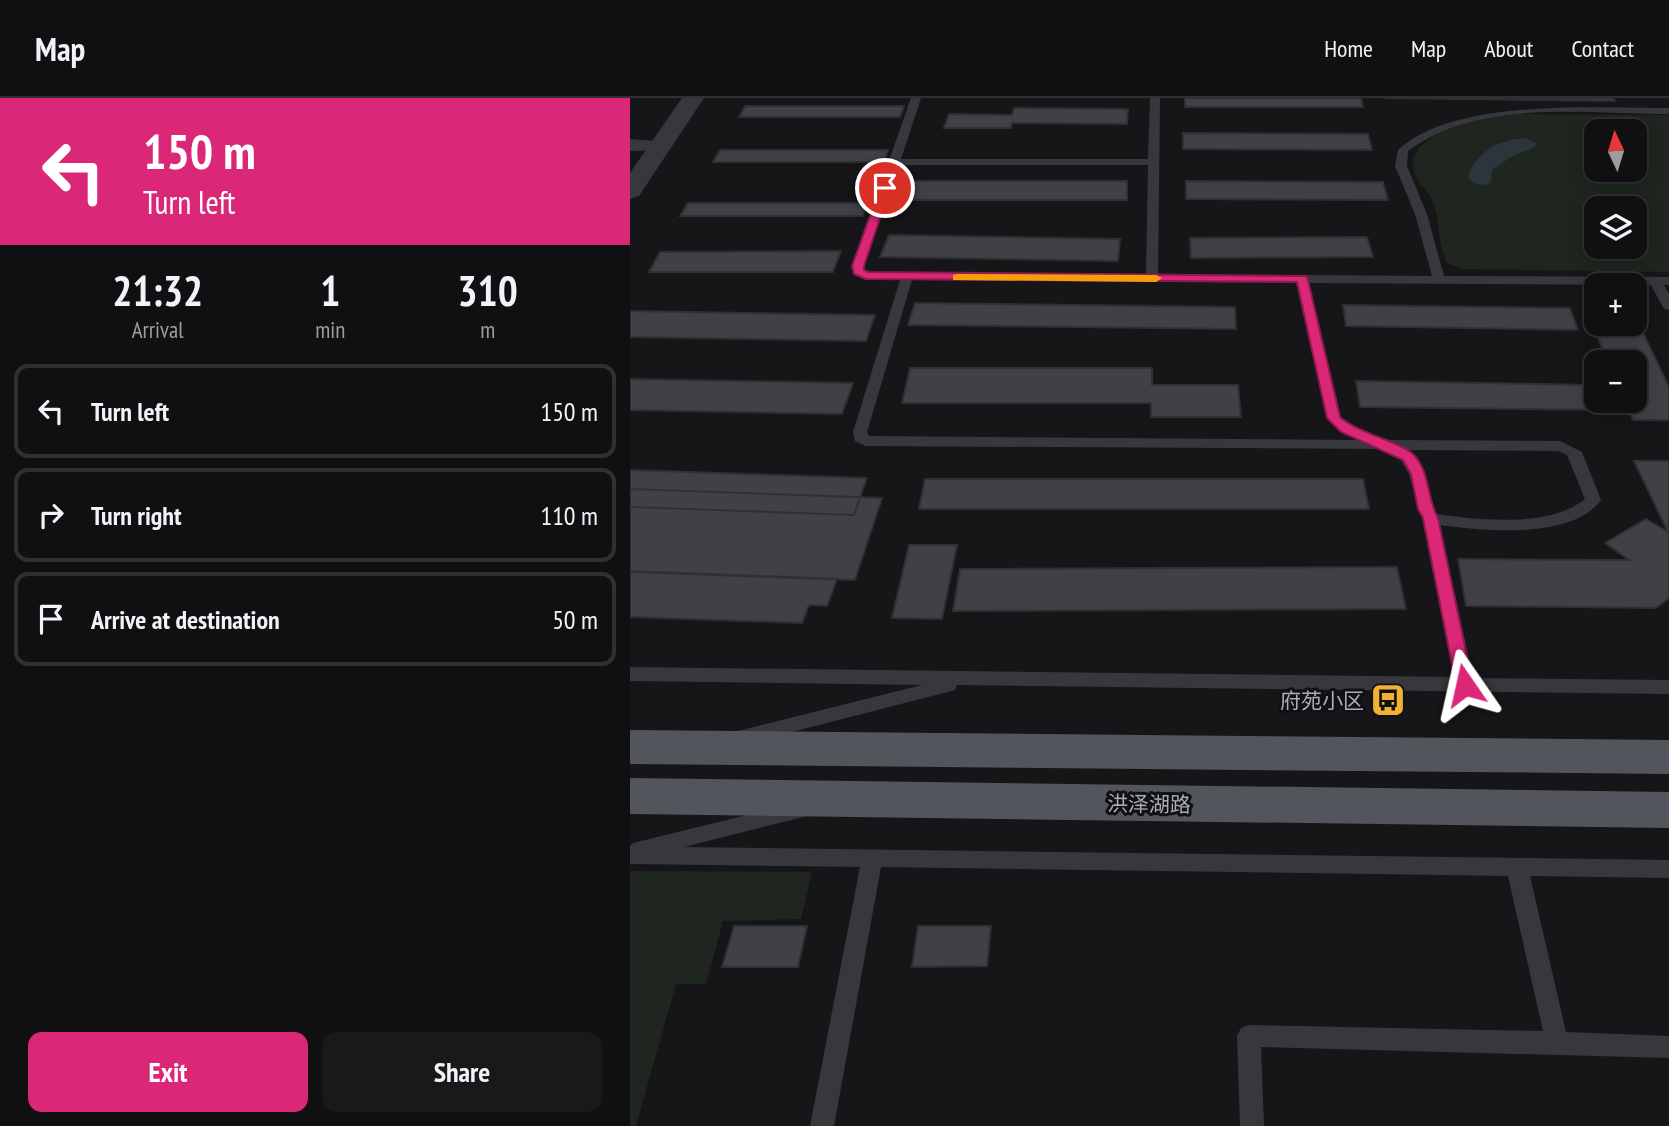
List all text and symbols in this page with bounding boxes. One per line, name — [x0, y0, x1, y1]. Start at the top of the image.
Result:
text: Map — [35, 27, 85, 70]
text: Home — [1324, 33, 1373, 64]
text: Map — [1411, 33, 1446, 64]
text: About — [1484, 33, 1533, 64]
text: Contact — [1571, 33, 1634, 64]
text: 150 m — [143, 119, 256, 183]
north arrow — [1584, 119, 1647, 182]
map controls — [1584, 119, 1647, 413]
icon: left — [28, 126, 119, 217]
pin — [855, 158, 915, 218]
icon: arrive — [866, 169, 904, 207]
text: Turn left — [143, 181, 235, 223]
button: layers — [1584, 196, 1647, 259]
text: 21:32 — [112, 263, 203, 318]
text: 1 — [320, 263, 340, 318]
text: 310 — [458, 263, 518, 318]
button: + — [1584, 273, 1647, 336]
text: Arrival — [132, 315, 184, 344]
text: min — [315, 315, 345, 344]
text: m — [480, 315, 495, 344]
button: − — [1584, 350, 1647, 413]
icon: left — [32, 392, 70, 430]
text: Turn left — [91, 395, 169, 428]
text: 150 m — [540, 395, 598, 428]
icon: right — [32, 496, 70, 534]
text: Turn right — [91, 499, 182, 532]
text: 110 m — [540, 499, 598, 532]
icon: arrive — [32, 600, 70, 638]
text: Arrive at destination — [91, 603, 280, 636]
text: 50 m — [552, 603, 598, 636]
position arrow — [1428, 648, 1502, 722]
bus stop icon: 府苑小区 — [1369, 681, 1407, 719]
place label: 府苑小区 — [1280, 687, 1364, 714]
street label: 洪泽湖路 — [1107, 790, 1191, 818]
button: Exit — [28, 1032, 308, 1112]
button: Share — [322, 1032, 602, 1112]

